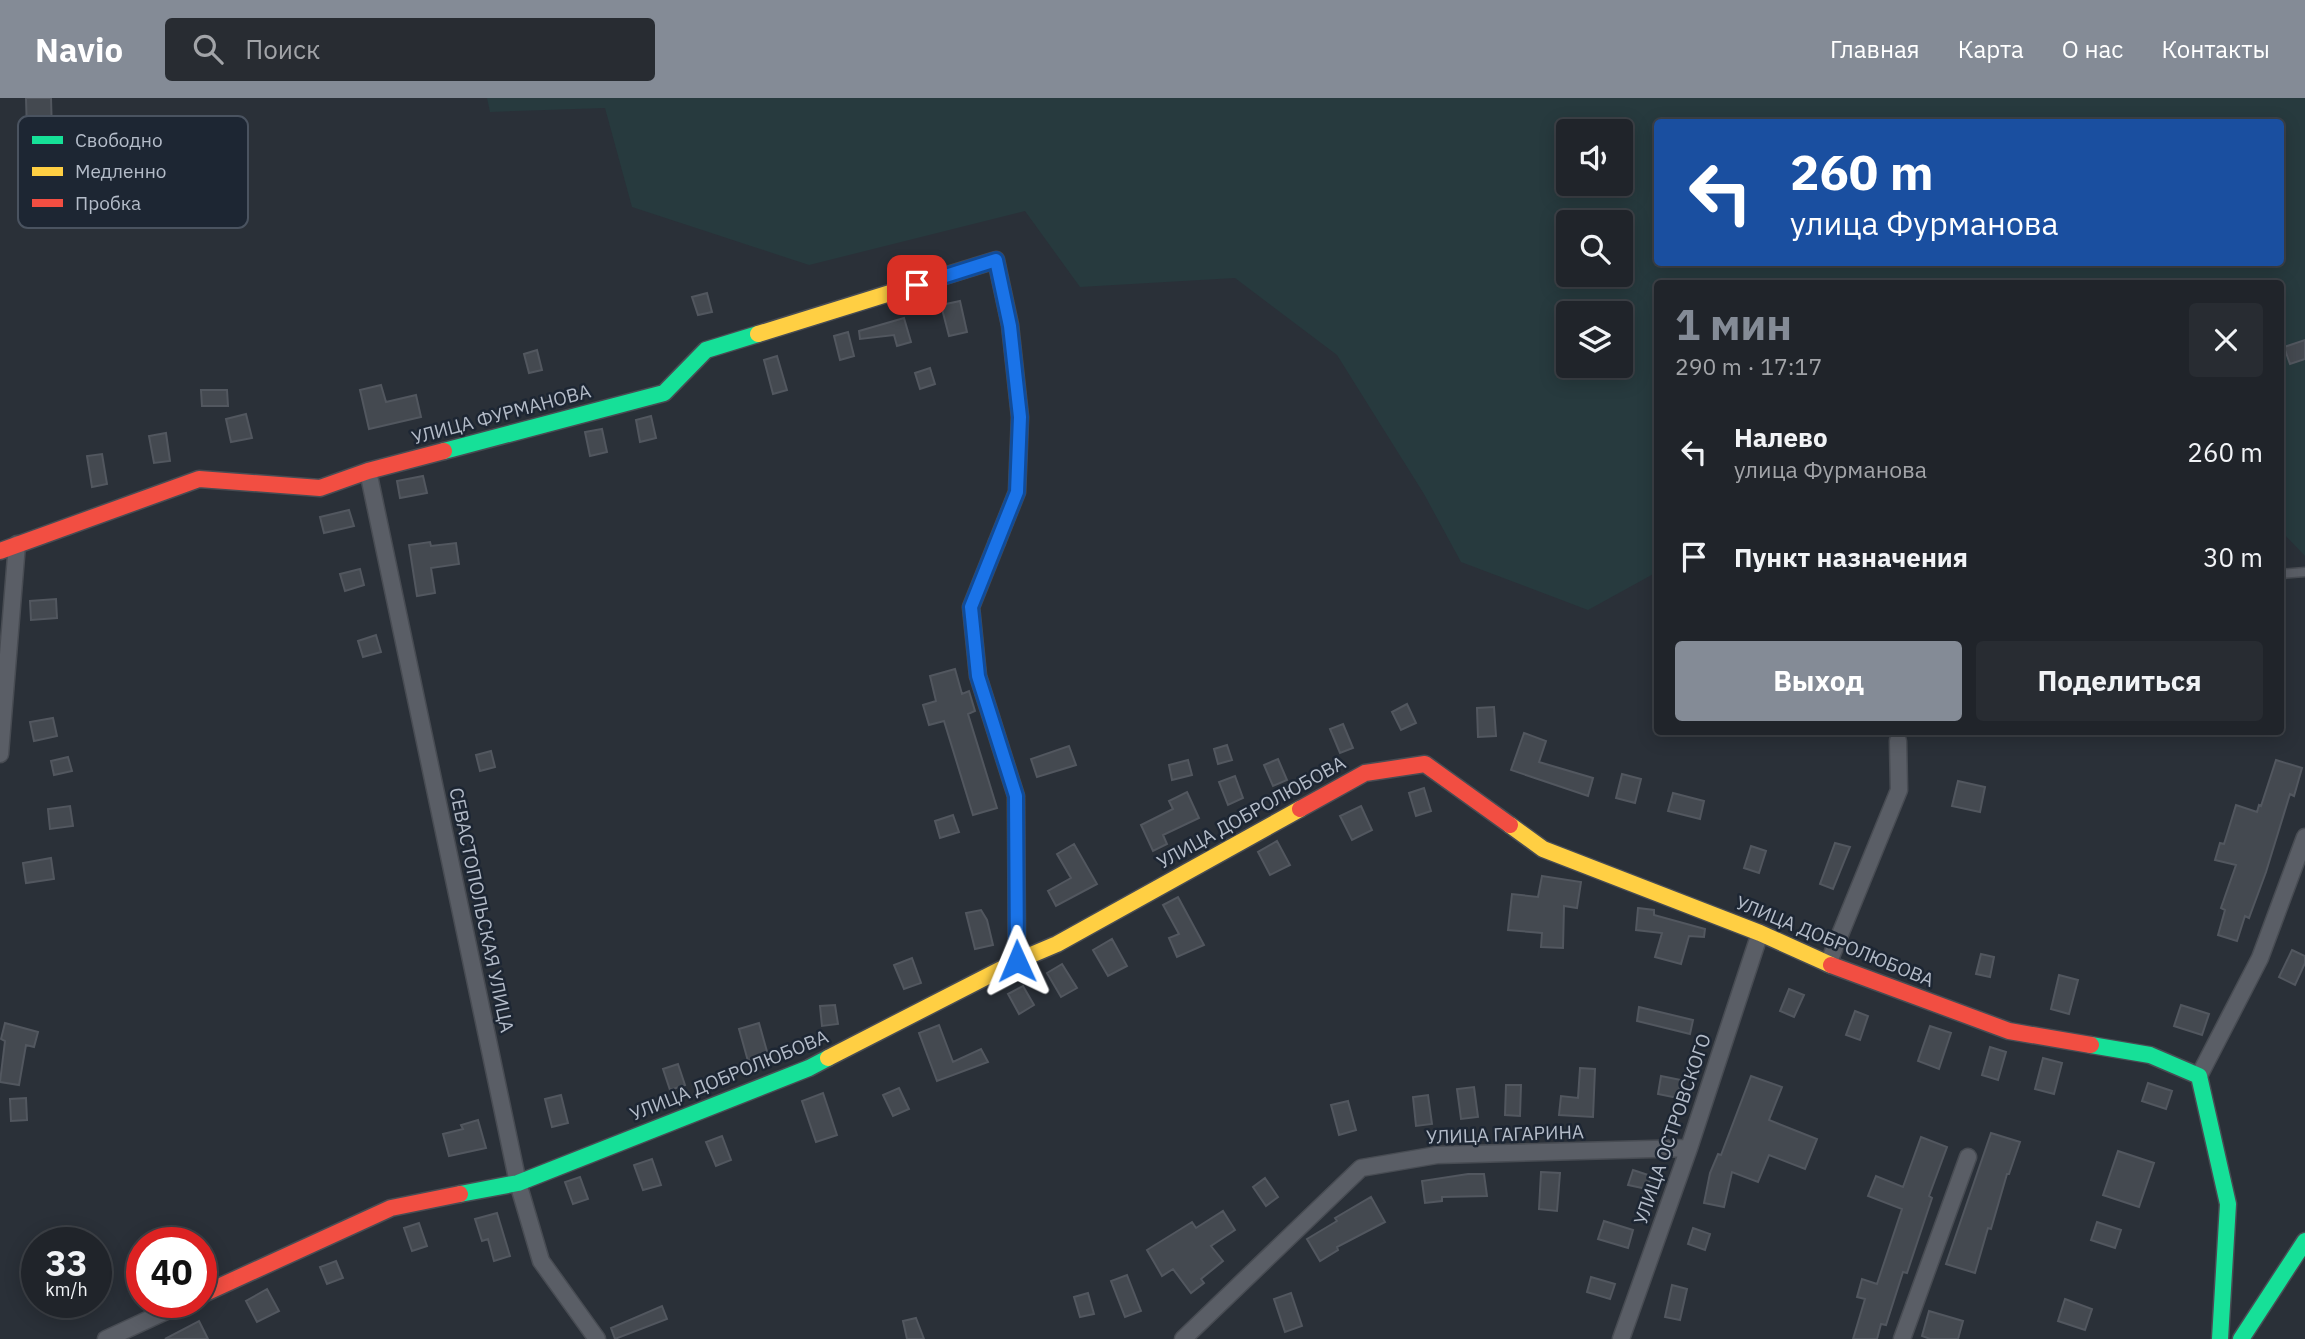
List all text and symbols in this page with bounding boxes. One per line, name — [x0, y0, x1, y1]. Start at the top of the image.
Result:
search box — [165, 18, 655, 81]
text: Navio — [35, 28, 123, 71]
icon: search — [189, 30, 227, 68]
text: Поиск — [245, 32, 320, 66]
text: Главная — [1830, 33, 1920, 65]
text: Карта — [1958, 33, 2024, 65]
text: О нас — [2062, 33, 2123, 65]
text: Контакты — [2161, 33, 2270, 65]
legend — [18, 116, 248, 228]
map controls — [1556, 119, 1633, 378]
button: sound — [1556, 119, 1633, 196]
text: Свободно — [75, 128, 163, 152]
text: 260 m — [1790, 140, 1934, 203]
icon: left — [1675, 147, 1766, 238]
text: Медленно — [75, 159, 166, 183]
text: Пробка — [75, 191, 141, 215]
text: улица Фурманова — [1790, 202, 2059, 244]
button: search — [1556, 210, 1633, 287]
pin — [887, 255, 947, 315]
icon: arrive — [898, 266, 936, 304]
text: 1 мин — [1675, 297, 1792, 352]
button: layers — [1556, 301, 1633, 378]
button: close — [2189, 303, 2263, 377]
text: 290 m · 17:17 — [1675, 351, 1822, 381]
street label: УЛИЦА ФУРМАНОВА — [409, 379, 593, 449]
text: Налево — [1734, 420, 1828, 454]
icon: left — [1675, 433, 1713, 471]
text: 260 m — [2187, 435, 2263, 469]
text: улица Фурманова — [1734, 454, 1927, 484]
icon: arrive — [1675, 538, 1713, 576]
text: Пункт назначения — [1734, 540, 1968, 574]
text: 30 m — [2203, 540, 2263, 574]
button: Выход — [1675, 641, 1962, 721]
button: Поделиться — [1976, 641, 2263, 721]
street label: УЛИЦА ДОБРОЛЮБОВА — [1152, 750, 1350, 874]
street label: СЕВАСТОПОЛЬСКАЯ УЛИЦА — [444, 785, 520, 1035]
street label: УЛИЦА ДОБРОЛЮБОВА — [1732, 890, 1938, 992]
position arrow — [980, 924, 1054, 998]
street label: УЛИЦА ДОБРОЛЮБОВА — [626, 1024, 832, 1126]
street label: УЛИЦА ОСТРОВСКОГО — [1628, 1030, 1716, 1228]
street label: УЛИЦА ГАГАРИНА — [1426, 1119, 1584, 1149]
speed limit sign: 40 — [126, 1227, 217, 1318]
text: 33 — [45, 1240, 88, 1286]
text: km/h — [45, 1278, 88, 1301]

